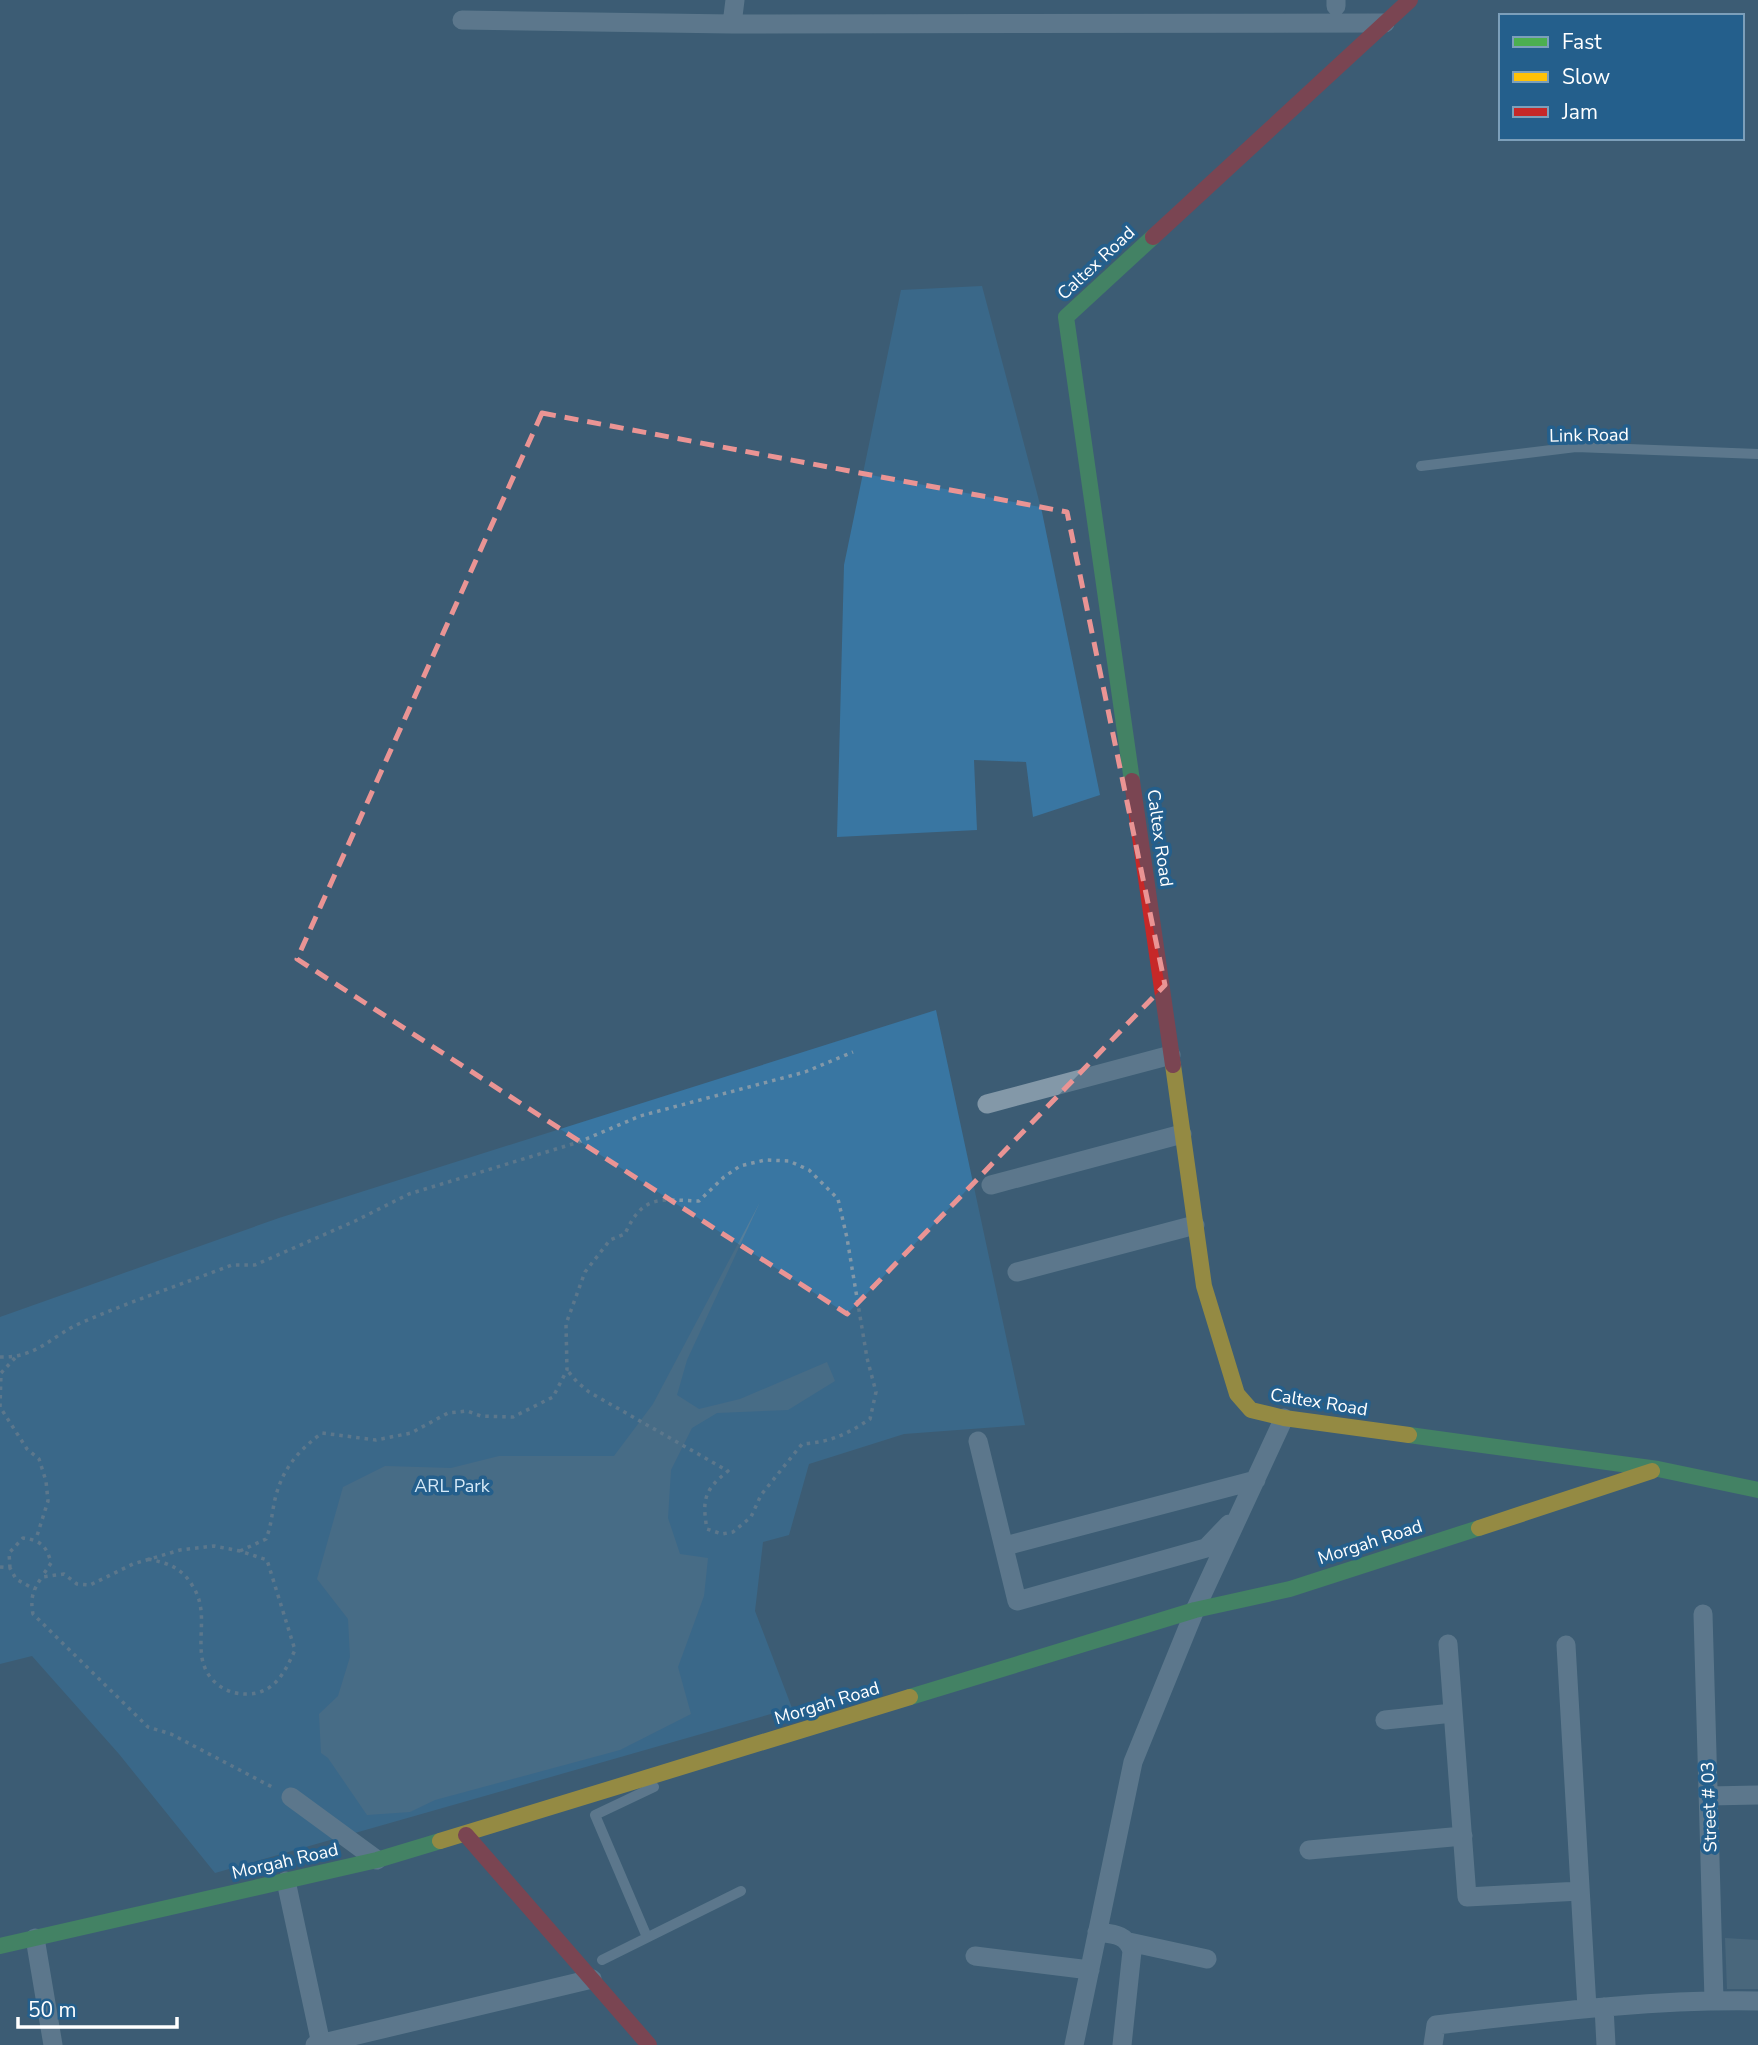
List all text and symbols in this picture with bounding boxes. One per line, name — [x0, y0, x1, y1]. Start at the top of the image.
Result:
legend — [1499, 14, 1744, 140]
text: Fast — [1562, 28, 1602, 56]
text: Slow — [1562, 63, 1611, 91]
text: Jam — [1561, 98, 1598, 126]
street label: Caltex Road — [1052, 221, 1140, 305]
street label: Link Road — [1549, 422, 1629, 448]
street label: Caltex Road — [1141, 788, 1179, 888]
street label: Caltex Road — [1269, 1382, 1369, 1422]
park label: ARL Park — [414, 1474, 491, 1498]
street label: Morgah Road — [1315, 1514, 1425, 1570]
street label: Morgah Road — [772, 1676, 882, 1730]
street label: Street # 03 — [1695, 1761, 1723, 1853]
street label: Morgah Road — [229, 1837, 341, 1885]
scale bar — [18, 1986, 177, 2030]
text: 50 m — [28, 1996, 77, 2024]

